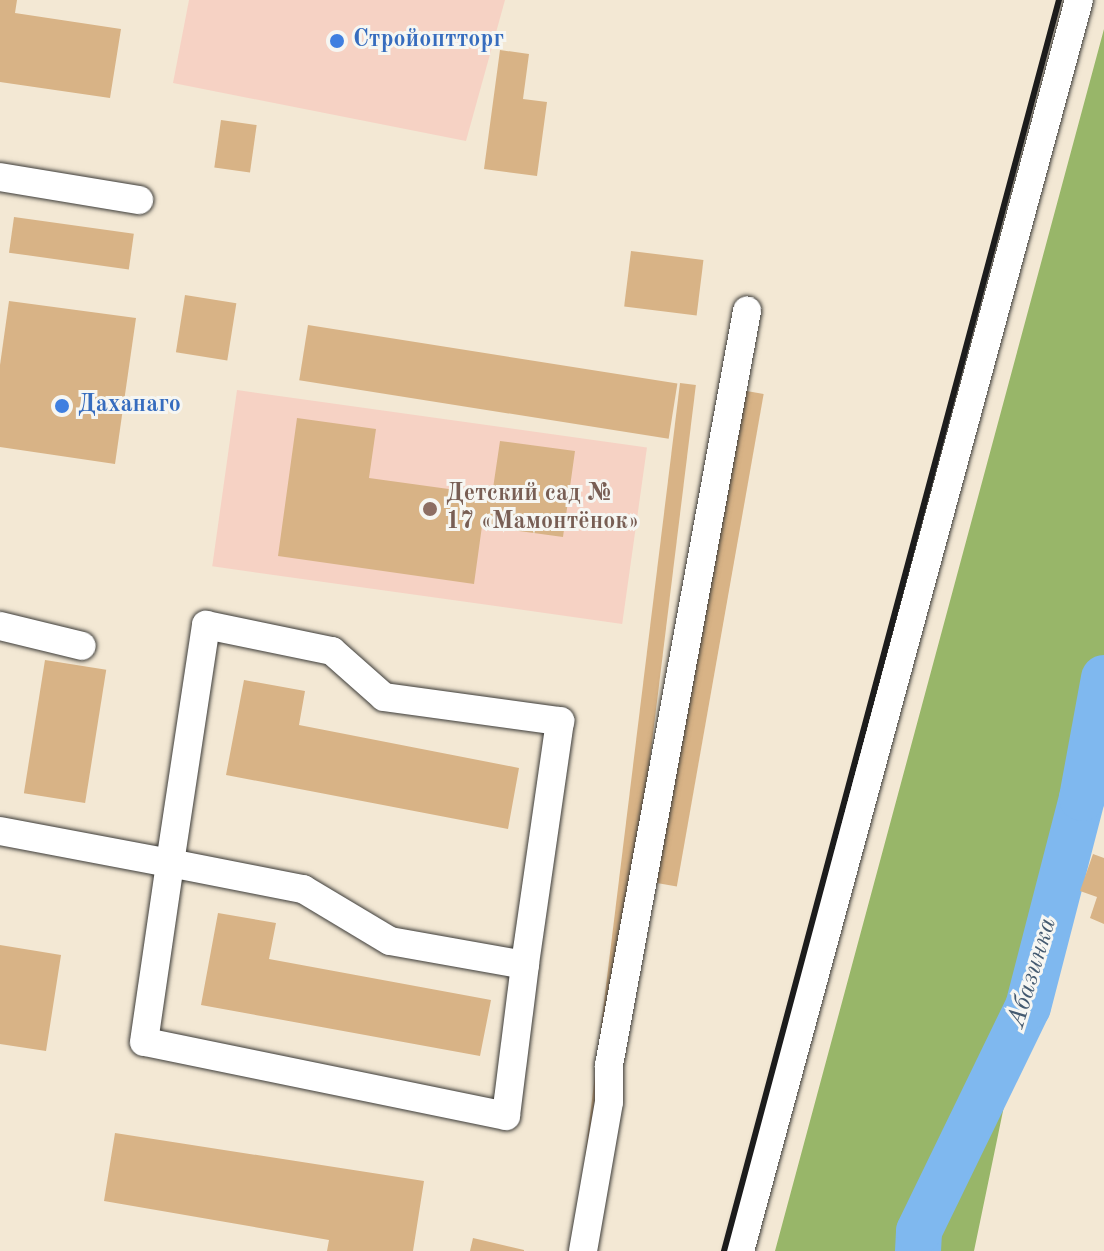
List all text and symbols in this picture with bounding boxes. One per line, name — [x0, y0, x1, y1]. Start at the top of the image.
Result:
place label: Стройоптторг — [353, 27, 504, 55]
marker: Стройоптторг — [328, 32, 346, 50]
place label: Даханаго — [78, 392, 181, 420]
marker: Даханаго — [53, 397, 71, 415]
place label: Детский сад № 17 «Мамонтёнок» — [446, 481, 639, 537]
marker: Детский сад № 17 «Мамонтёнок» — [421, 500, 439, 518]
water label: Абазинка — [1001, 914, 1065, 1032]

